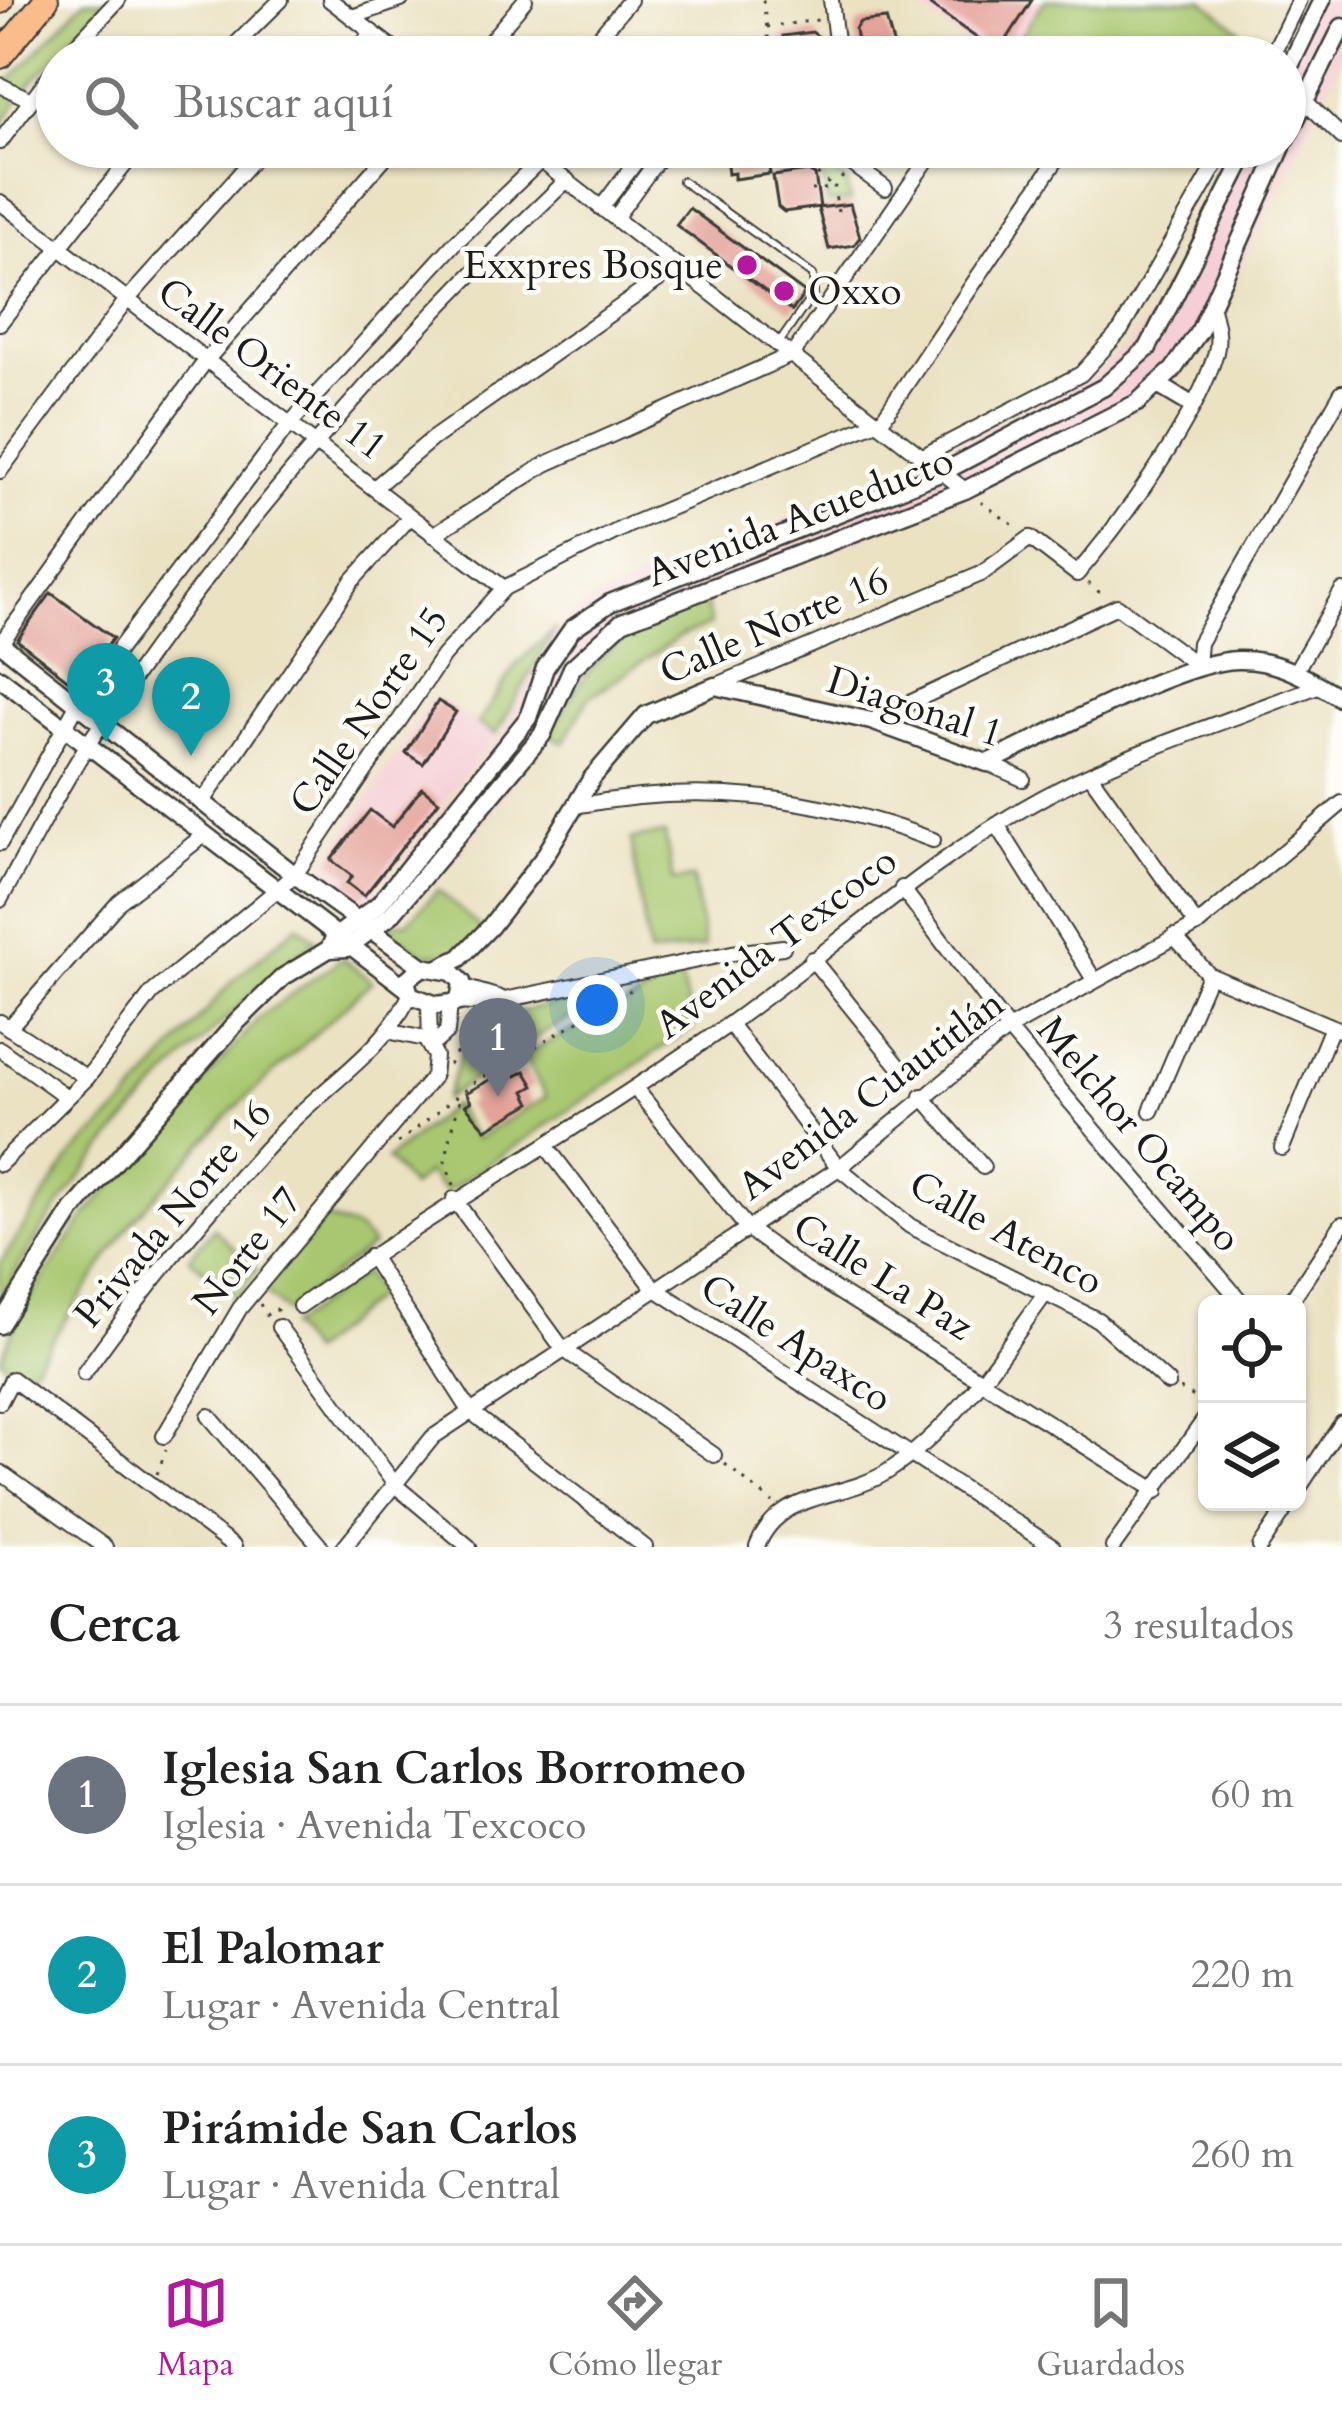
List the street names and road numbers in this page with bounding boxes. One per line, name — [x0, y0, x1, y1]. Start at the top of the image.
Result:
street label: Calle Oriente 11 — [147, 265, 397, 473]
street label: Avenida Acueducto — [639, 434, 961, 600]
street label: Calle Norte 16 — [651, 554, 897, 698]
street label: Calle Norte 15 — [277, 596, 461, 826]
street label: Diagonal 1 — [820, 654, 1010, 760]
street label: Avenida Texcoco — [644, 835, 908, 1051]
street label: Avenida Cuautitlán — [727, 977, 1015, 1213]
street label: Melchor Ocampo — [1025, 1005, 1253, 1263]
street label: Privada Norte 16 — [62, 1089, 284, 1339]
street label: Calle Atenco — [900, 1158, 1112, 1308]
street label: Norte 17 — [180, 1176, 314, 1326]
street label: Calle La Paz — [783, 1201, 983, 1353]
street label: Calle Apaxco — [690, 1261, 902, 1425]

